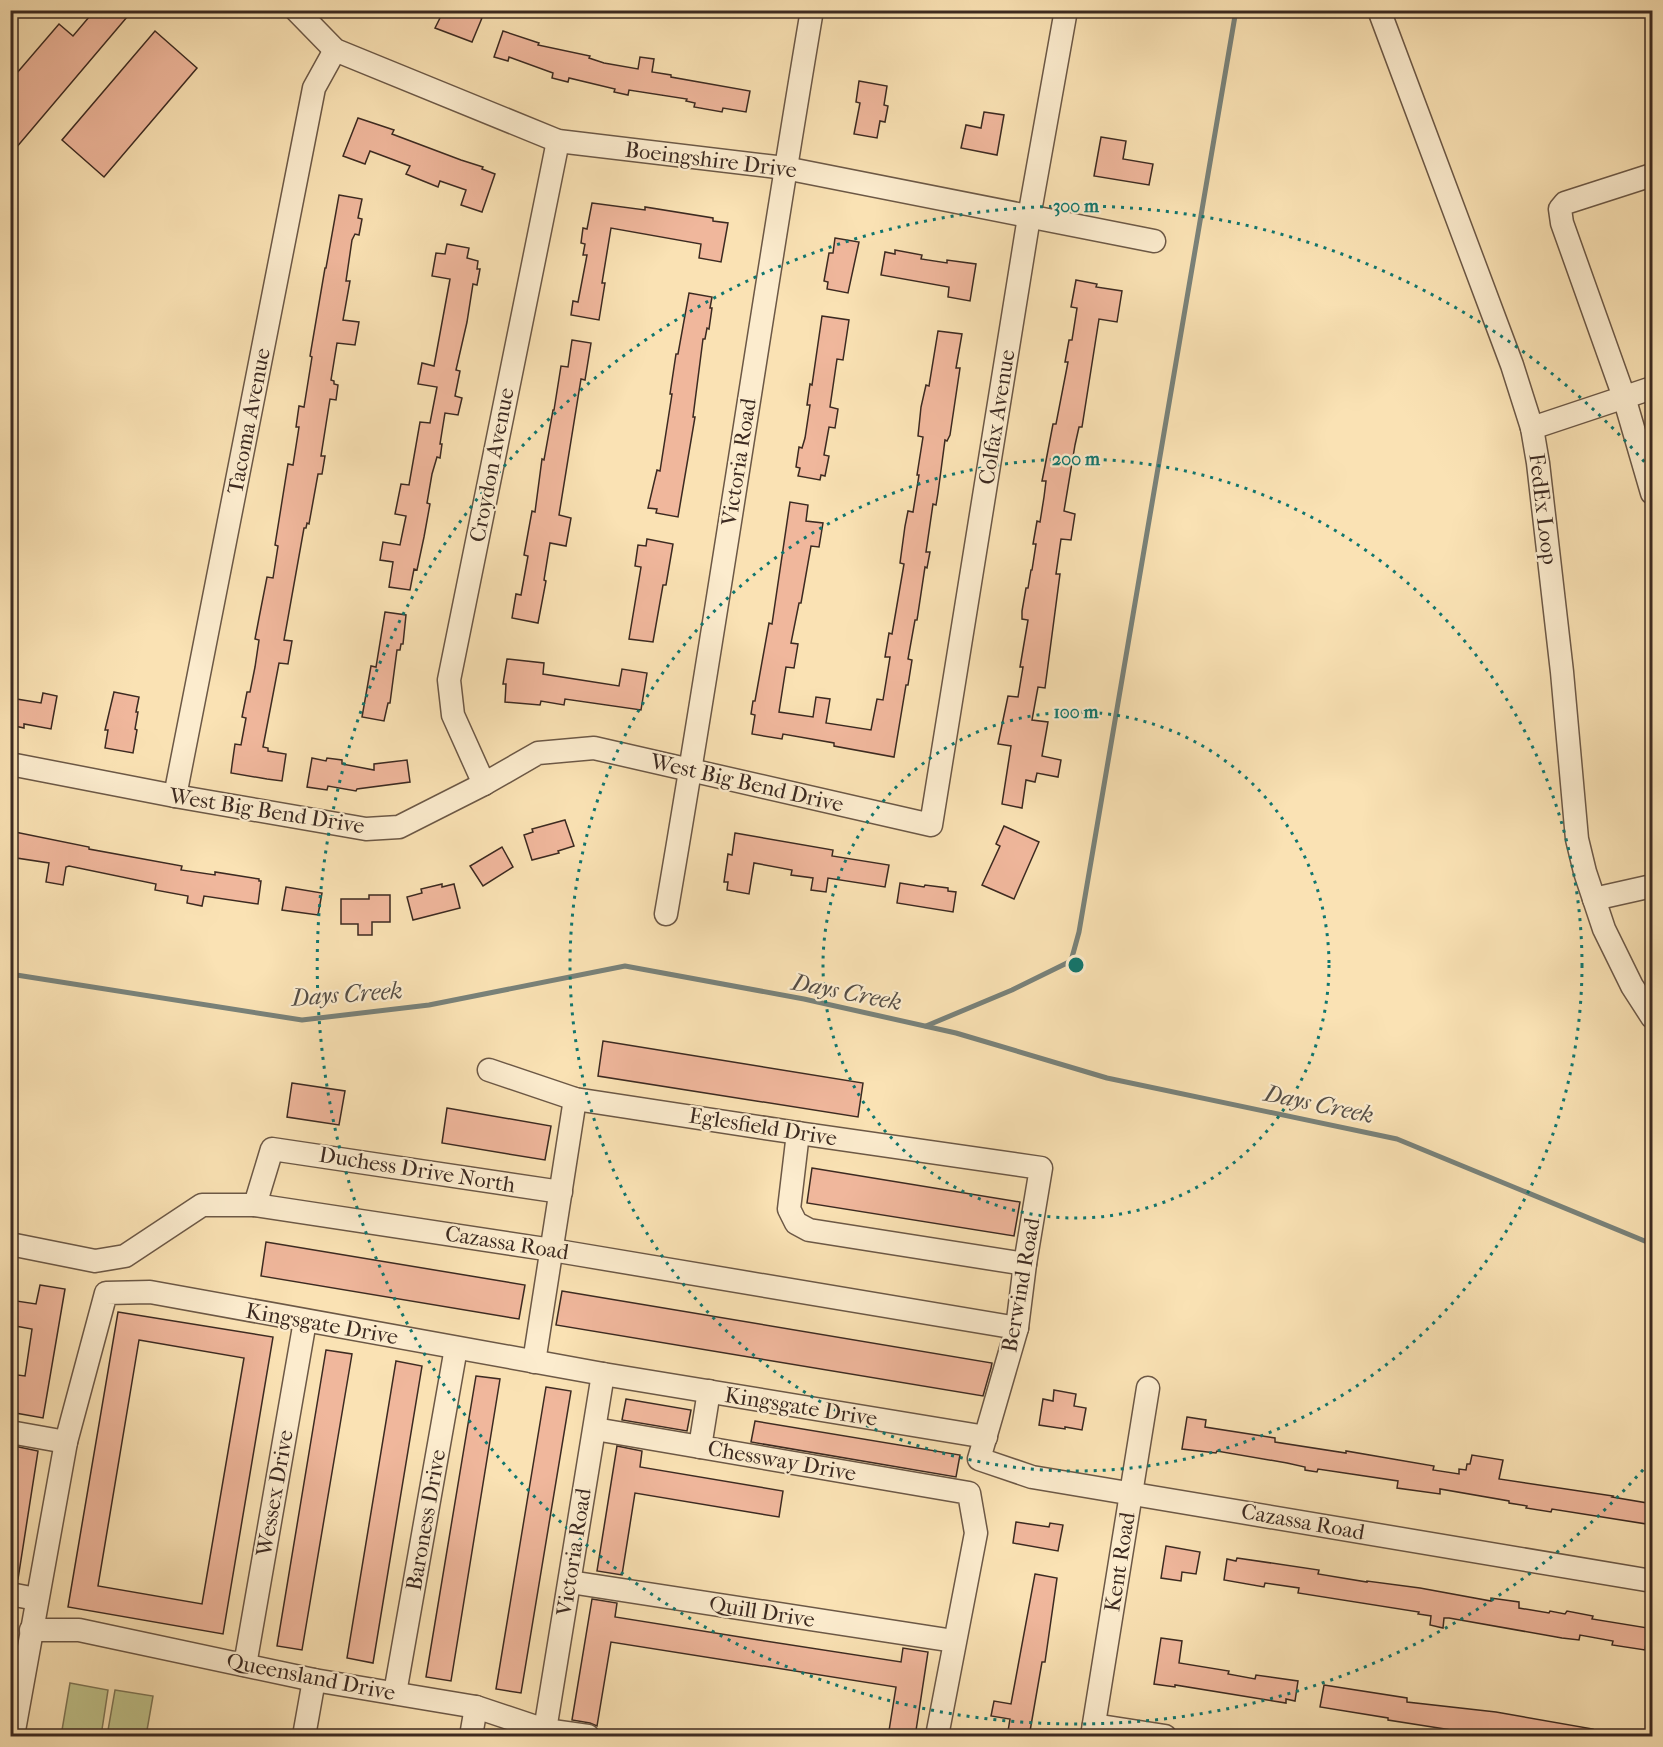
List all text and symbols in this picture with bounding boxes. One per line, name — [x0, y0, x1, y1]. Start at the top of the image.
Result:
street label: Boeingshire Drive — [624, 137, 798, 183]
text: 300 m — [1053, 196, 1100, 217]
street label: Tacoma Avenue — [222, 346, 276, 496]
street label: Colfax Avenue — [973, 347, 1021, 486]
street label: Croydon Avenue — [464, 385, 520, 544]
street label: Victoria Road — [716, 395, 762, 529]
text: 200 m — [1052, 449, 1101, 470]
street label: FedEx Loop — [1523, 452, 1563, 566]
text: 100 m — [1053, 702, 1100, 723]
street label: West Big Bend Drive — [647, 748, 846, 818]
street label: West Big Bend Drive — [167, 783, 367, 839]
centre of rings — [1066, 955, 1086, 975]
water label: Days Creek — [788, 967, 904, 1016]
water label: Days Creek — [288, 976, 404, 1012]
water label: Days Creek — [1260, 1078, 1376, 1129]
street label: Eglesfield Drive — [687, 1102, 839, 1152]
street label: Duchess Drive North — [317, 1142, 518, 1198]
street label: Berwind Road — [996, 1215, 1046, 1354]
street label: Cazassa Road — [443, 1220, 572, 1266]
street label: Kingsgate Drive — [244, 1298, 400, 1350]
street label: Kingsgate Drive — [723, 1382, 879, 1432]
street label: Wessex Drive — [251, 1428, 299, 1559]
street label: Chessway Drive — [706, 1435, 858, 1487]
street label: Baroness Drive — [401, 1447, 451, 1593]
street label: Victoria Road — [551, 1485, 597, 1619]
street label: Cazassa Road — [1239, 1498, 1368, 1546]
street label: Kent Road — [1099, 1509, 1141, 1614]
street label: Quill Drive — [707, 1591, 817, 1633]
street label: Queensland Drive — [224, 1648, 398, 1706]

